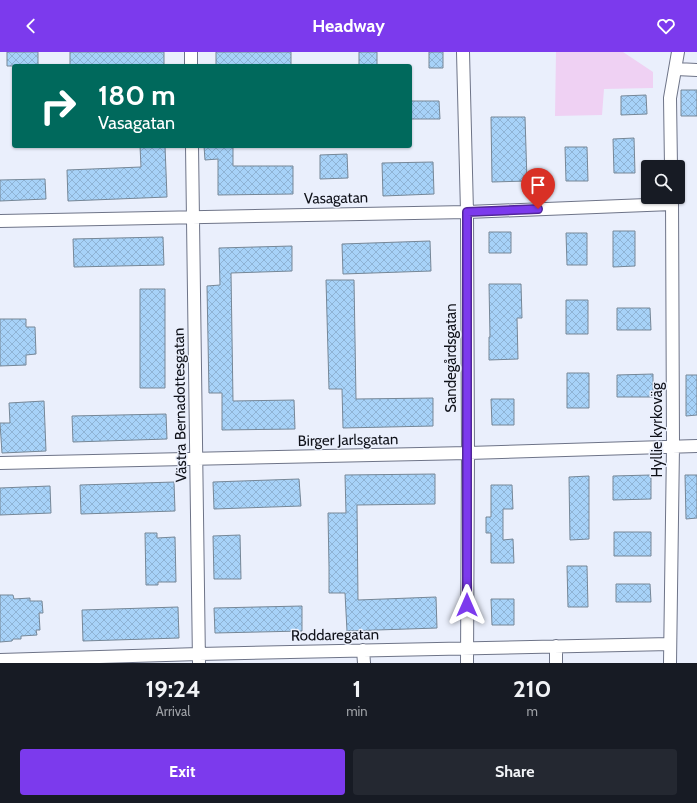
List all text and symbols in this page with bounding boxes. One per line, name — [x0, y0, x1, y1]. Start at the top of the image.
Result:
icon: back — [20, 15, 42, 37]
text: Headway — [312, 15, 385, 37]
icon: heart — [655, 15, 677, 37]
text: 180 m — [98, 78, 176, 112]
icon: right — [32, 80, 84, 132]
text: Vasagatan — [98, 112, 175, 134]
map controls — [641, 160, 685, 204]
button: search — [641, 160, 685, 204]
pin — [521, 168, 555, 209]
icon: arrive — [527, 174, 549, 196]
street label: Vasagatan — [304, 188, 368, 208]
street label: Sandegårdsgatan — [442, 303, 460, 413]
street label: Västra Bernadottesgatan — [170, 327, 190, 483]
street label: Hyllie kyrkoväg — [648, 382, 666, 477]
street label: Birger Jarlsgatan — [298, 430, 398, 450]
position arrow — [446, 584, 488, 626]
street label: Roddaregatan — [291, 625, 379, 645]
text: 19:24 — [145, 674, 201, 703]
text: 1 — [352, 674, 361, 703]
text: 210 — [513, 674, 552, 703]
text: Arrival — [156, 703, 190, 719]
text: min — [346, 703, 368, 719]
text: m — [527, 703, 538, 719]
button: Exit — [20, 749, 345, 795]
button: Share — [353, 749, 677, 795]

